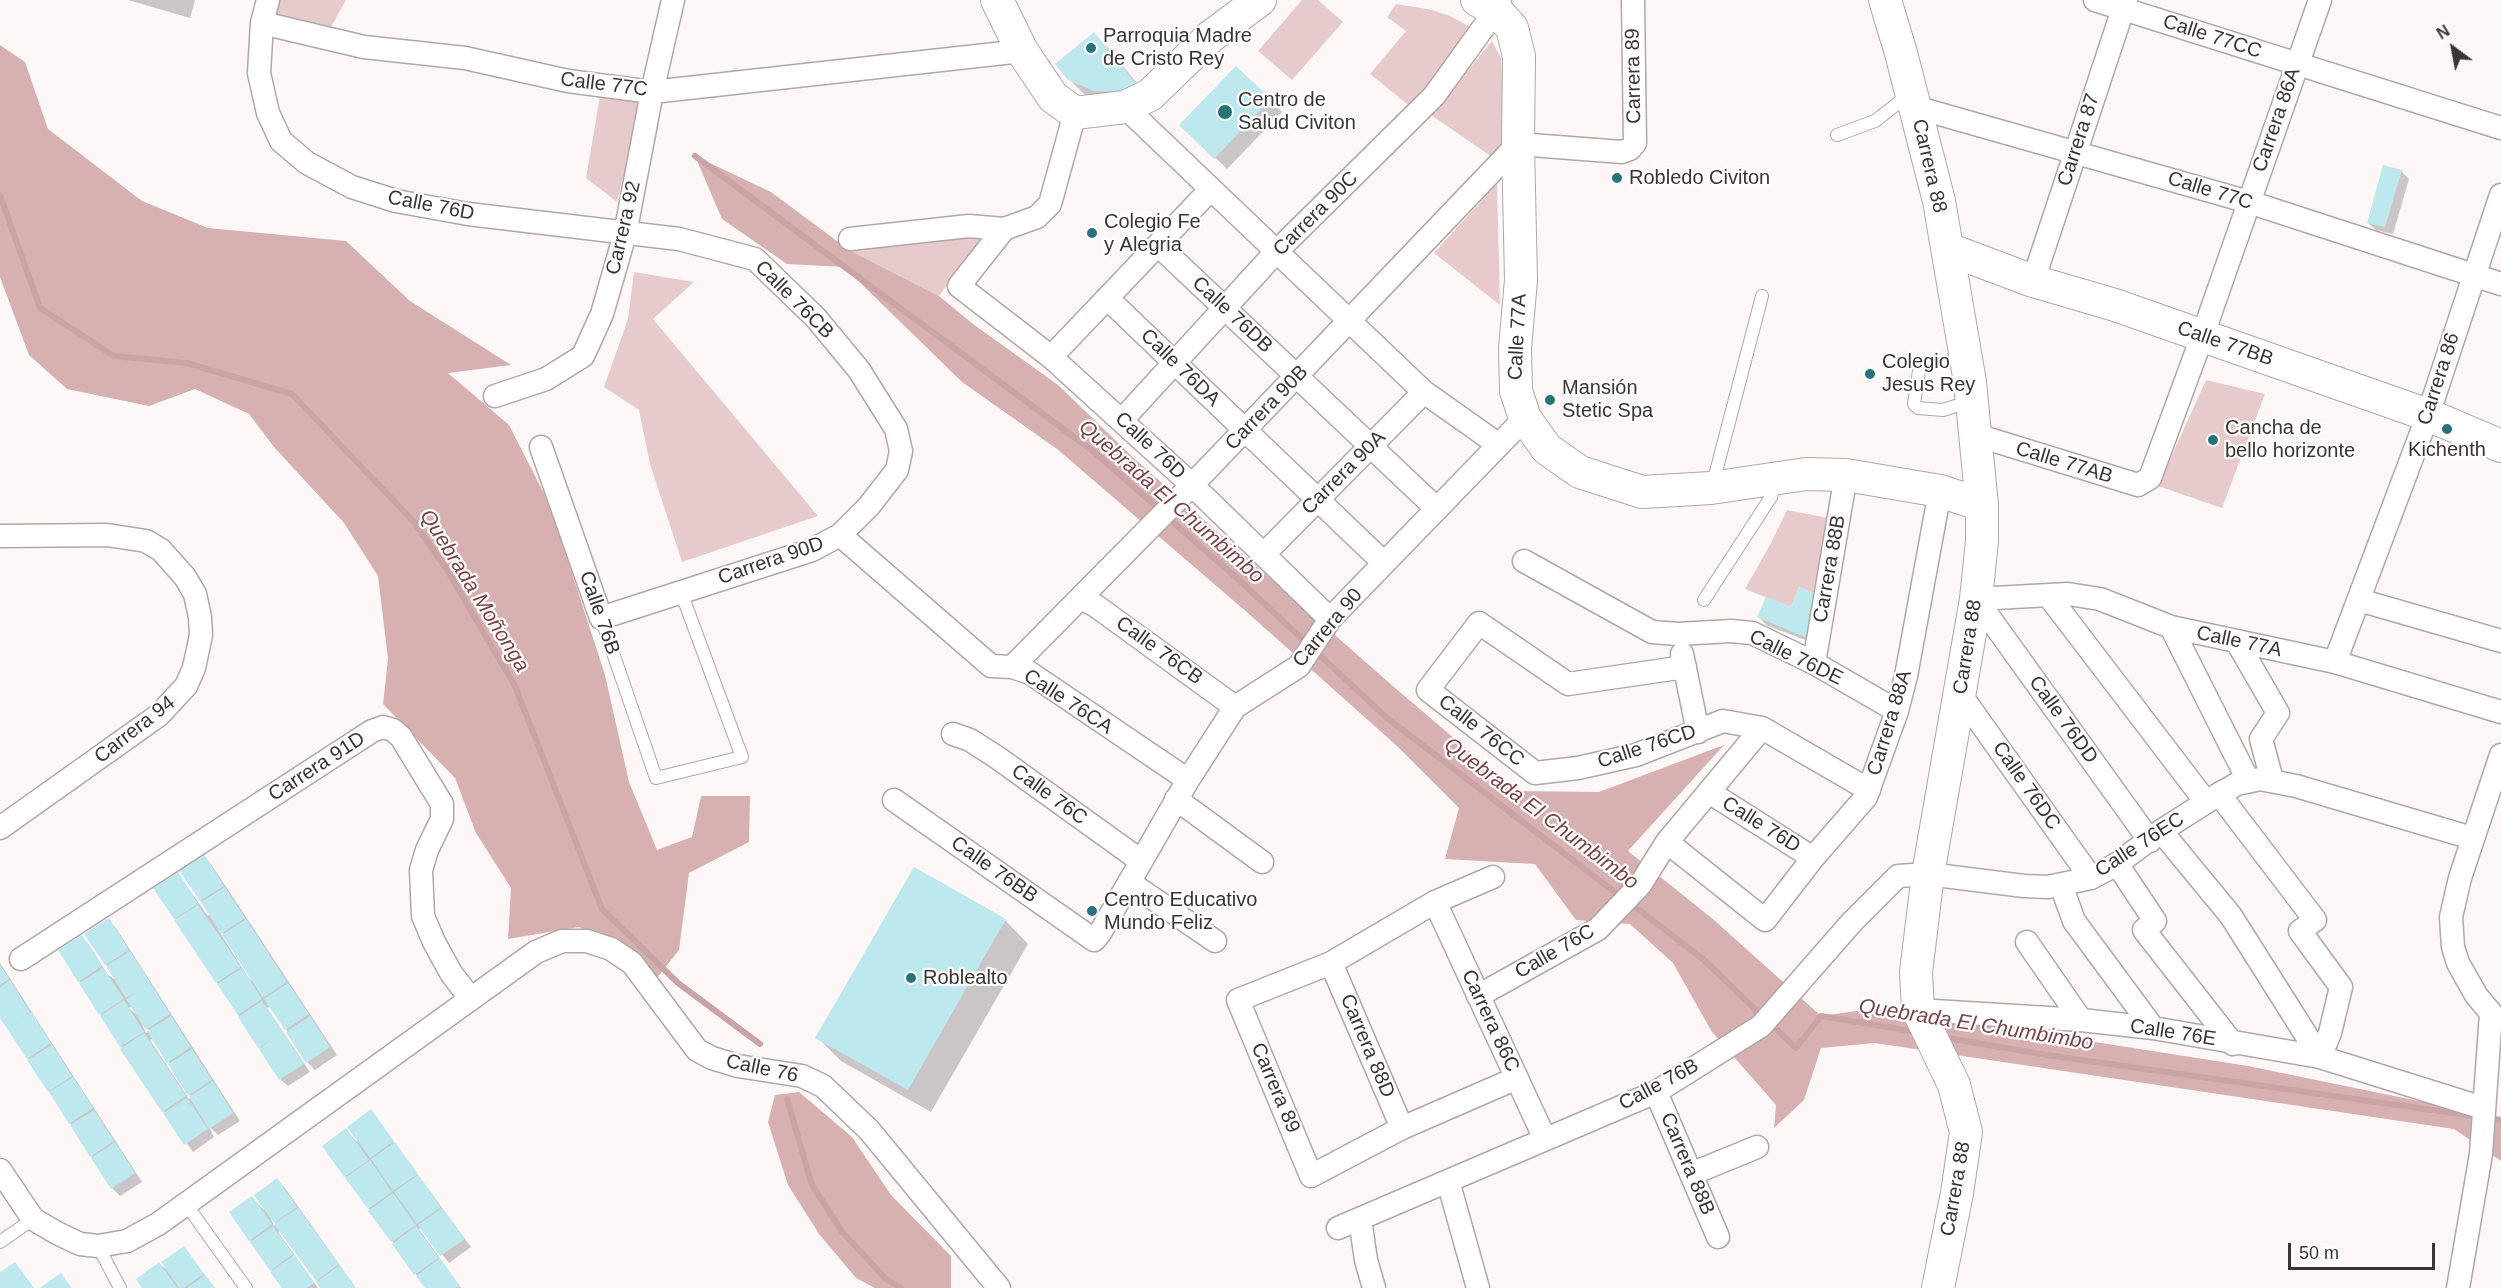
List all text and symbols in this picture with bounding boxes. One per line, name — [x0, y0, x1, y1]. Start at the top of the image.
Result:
street label: Calle 77CC — [2160, 10, 2264, 64]
north arrow — [2423, 18, 2483, 78]
text: N — [2434, 22, 2453, 43]
place label: Parroquia Madre de Cristo Rey — [1103, 24, 1252, 71]
street label: Carrera 89 — [1621, 28, 1647, 124]
marker: Parroquia Madre de Cristo Rey — [1084, 41, 1098, 55]
street label: Carrera 86A — [2248, 65, 2306, 175]
street label: Calle 77C — [559, 68, 649, 102]
place label: Centro de Salud Civiton — [1238, 88, 1356, 135]
street label: Carrera 87 — [2053, 91, 2105, 189]
marker: Centro de Salud Civiton — [1216, 103, 1234, 121]
street label: Carrera 88 — [1907, 117, 1951, 215]
place label: Robledo Civiton — [1629, 166, 1770, 190]
street label: Carrera 90C — [1269, 167, 1363, 261]
street label: Calle 77C — [2164, 167, 2256, 215]
marker: Robledo Civiton — [1610, 171, 1624, 185]
street label: Carrera 92 — [602, 179, 646, 277]
street label: Calle 76D — [386, 186, 476, 226]
place label: Colegio Fe y Alegria — [1104, 210, 1201, 257]
marker: Colegio Fe y Alegria — [1085, 226, 1099, 240]
street label: Calle 76CB — [750, 256, 838, 344]
street label: Calle 76DB — [1187, 272, 1277, 358]
street label: Calle 77A — [1504, 293, 1532, 381]
street label: Calle 77BB — [2174, 316, 2276, 372]
street label: Calle 76DA — [1135, 324, 1225, 412]
street label: Carrera 86 — [2413, 330, 2465, 428]
place label: Colegio Jesus Rey — [1882, 350, 1975, 397]
street label: Carrera 90B — [1221, 360, 1313, 456]
marker: Colegio Jesus Rey — [1863, 367, 1877, 381]
place label: Mansión Stetic Spa — [1562, 376, 1653, 423]
marker: Mansión Stetic Spa — [1543, 393, 1557, 407]
street label: Calle 76D — [1110, 407, 1190, 485]
water label: Quebrada El Chumbimbo — [1073, 415, 1269, 589]
place label: Cancha de bello horizonte — [2225, 416, 2355, 463]
marker: Kichenth — [2440, 422, 2454, 436]
street label: Carrera 90A — [1297, 426, 1391, 520]
marker: Cancha de bello horizonte — [2206, 433, 2220, 447]
street label: Calle 77AB — [2013, 437, 2115, 489]
place label: Kichenth — [2408, 438, 2486, 462]
water label: Quebrada Moñonga — [414, 505, 534, 677]
street label: Carrera 88B — [1809, 513, 1851, 625]
street label: Carrera 90D — [715, 532, 827, 590]
street label: Calle 76B — [574, 568, 624, 658]
street label: Carrera 90 — [1288, 584, 1368, 672]
street label: Carrera 88 — [1949, 598, 1987, 696]
street label: Calle 76CB — [1111, 612, 1207, 690]
street label: Calle 77A — [2194, 621, 2284, 663]
street label: Calle 76DE — [1745, 625, 1847, 691]
street label: Calle 76CA — [1019, 664, 1117, 740]
street label: Carrera 88A — [1863, 667, 1917, 779]
street label: Calle 76DD — [2023, 672, 2103, 768]
street label: Calle 76CC — [1433, 690, 1529, 772]
street label: Carrera 94 — [90, 691, 180, 769]
street label: Calle 76CD — [1595, 720, 1699, 774]
street label: Carrera 91D — [264, 727, 370, 807]
water label: Quebrada El Chumbimbo — [1439, 733, 1643, 895]
street label: Calle 76DC — [1987, 737, 2065, 835]
street label: Calle 76C — [1006, 759, 1092, 831]
street label: Calle 76D — [1717, 792, 1805, 858]
street label: Calle 76EC — [2091, 807, 2189, 883]
street label: Calle 76BB — [946, 831, 1042, 909]
place label: Centro Educativo Mundo Feliz — [1104, 888, 1257, 935]
marker: Centro Educativo Mundo Feliz — [1085, 904, 1099, 918]
street label: Calle 76C — [1511, 920, 1599, 984]
place label: Roblealto — [923, 966, 1008, 990]
street label: Carrera 86C — [1456, 966, 1524, 1076]
marker: Roblealto — [904, 971, 918, 985]
street label: Carrera 88D — [1334, 991, 1400, 1101]
water label: Quebrada El Chumbimbo — [1857, 994, 2095, 1056]
street label: Calle 76E — [2128, 1014, 2218, 1052]
street label: Carrera 89 — [1245, 1039, 1305, 1137]
street label: Calle 76 — [724, 1050, 800, 1088]
street label: Calle 76B — [1615, 1054, 1703, 1116]
street label: Carrera 88B — [1655, 1109, 1719, 1219]
street label: Carrera 88 — [1936, 1140, 1976, 1238]
scale bar — [2291, 1231, 2438, 1269]
text: 50 m — [2299, 1243, 2339, 1263]

